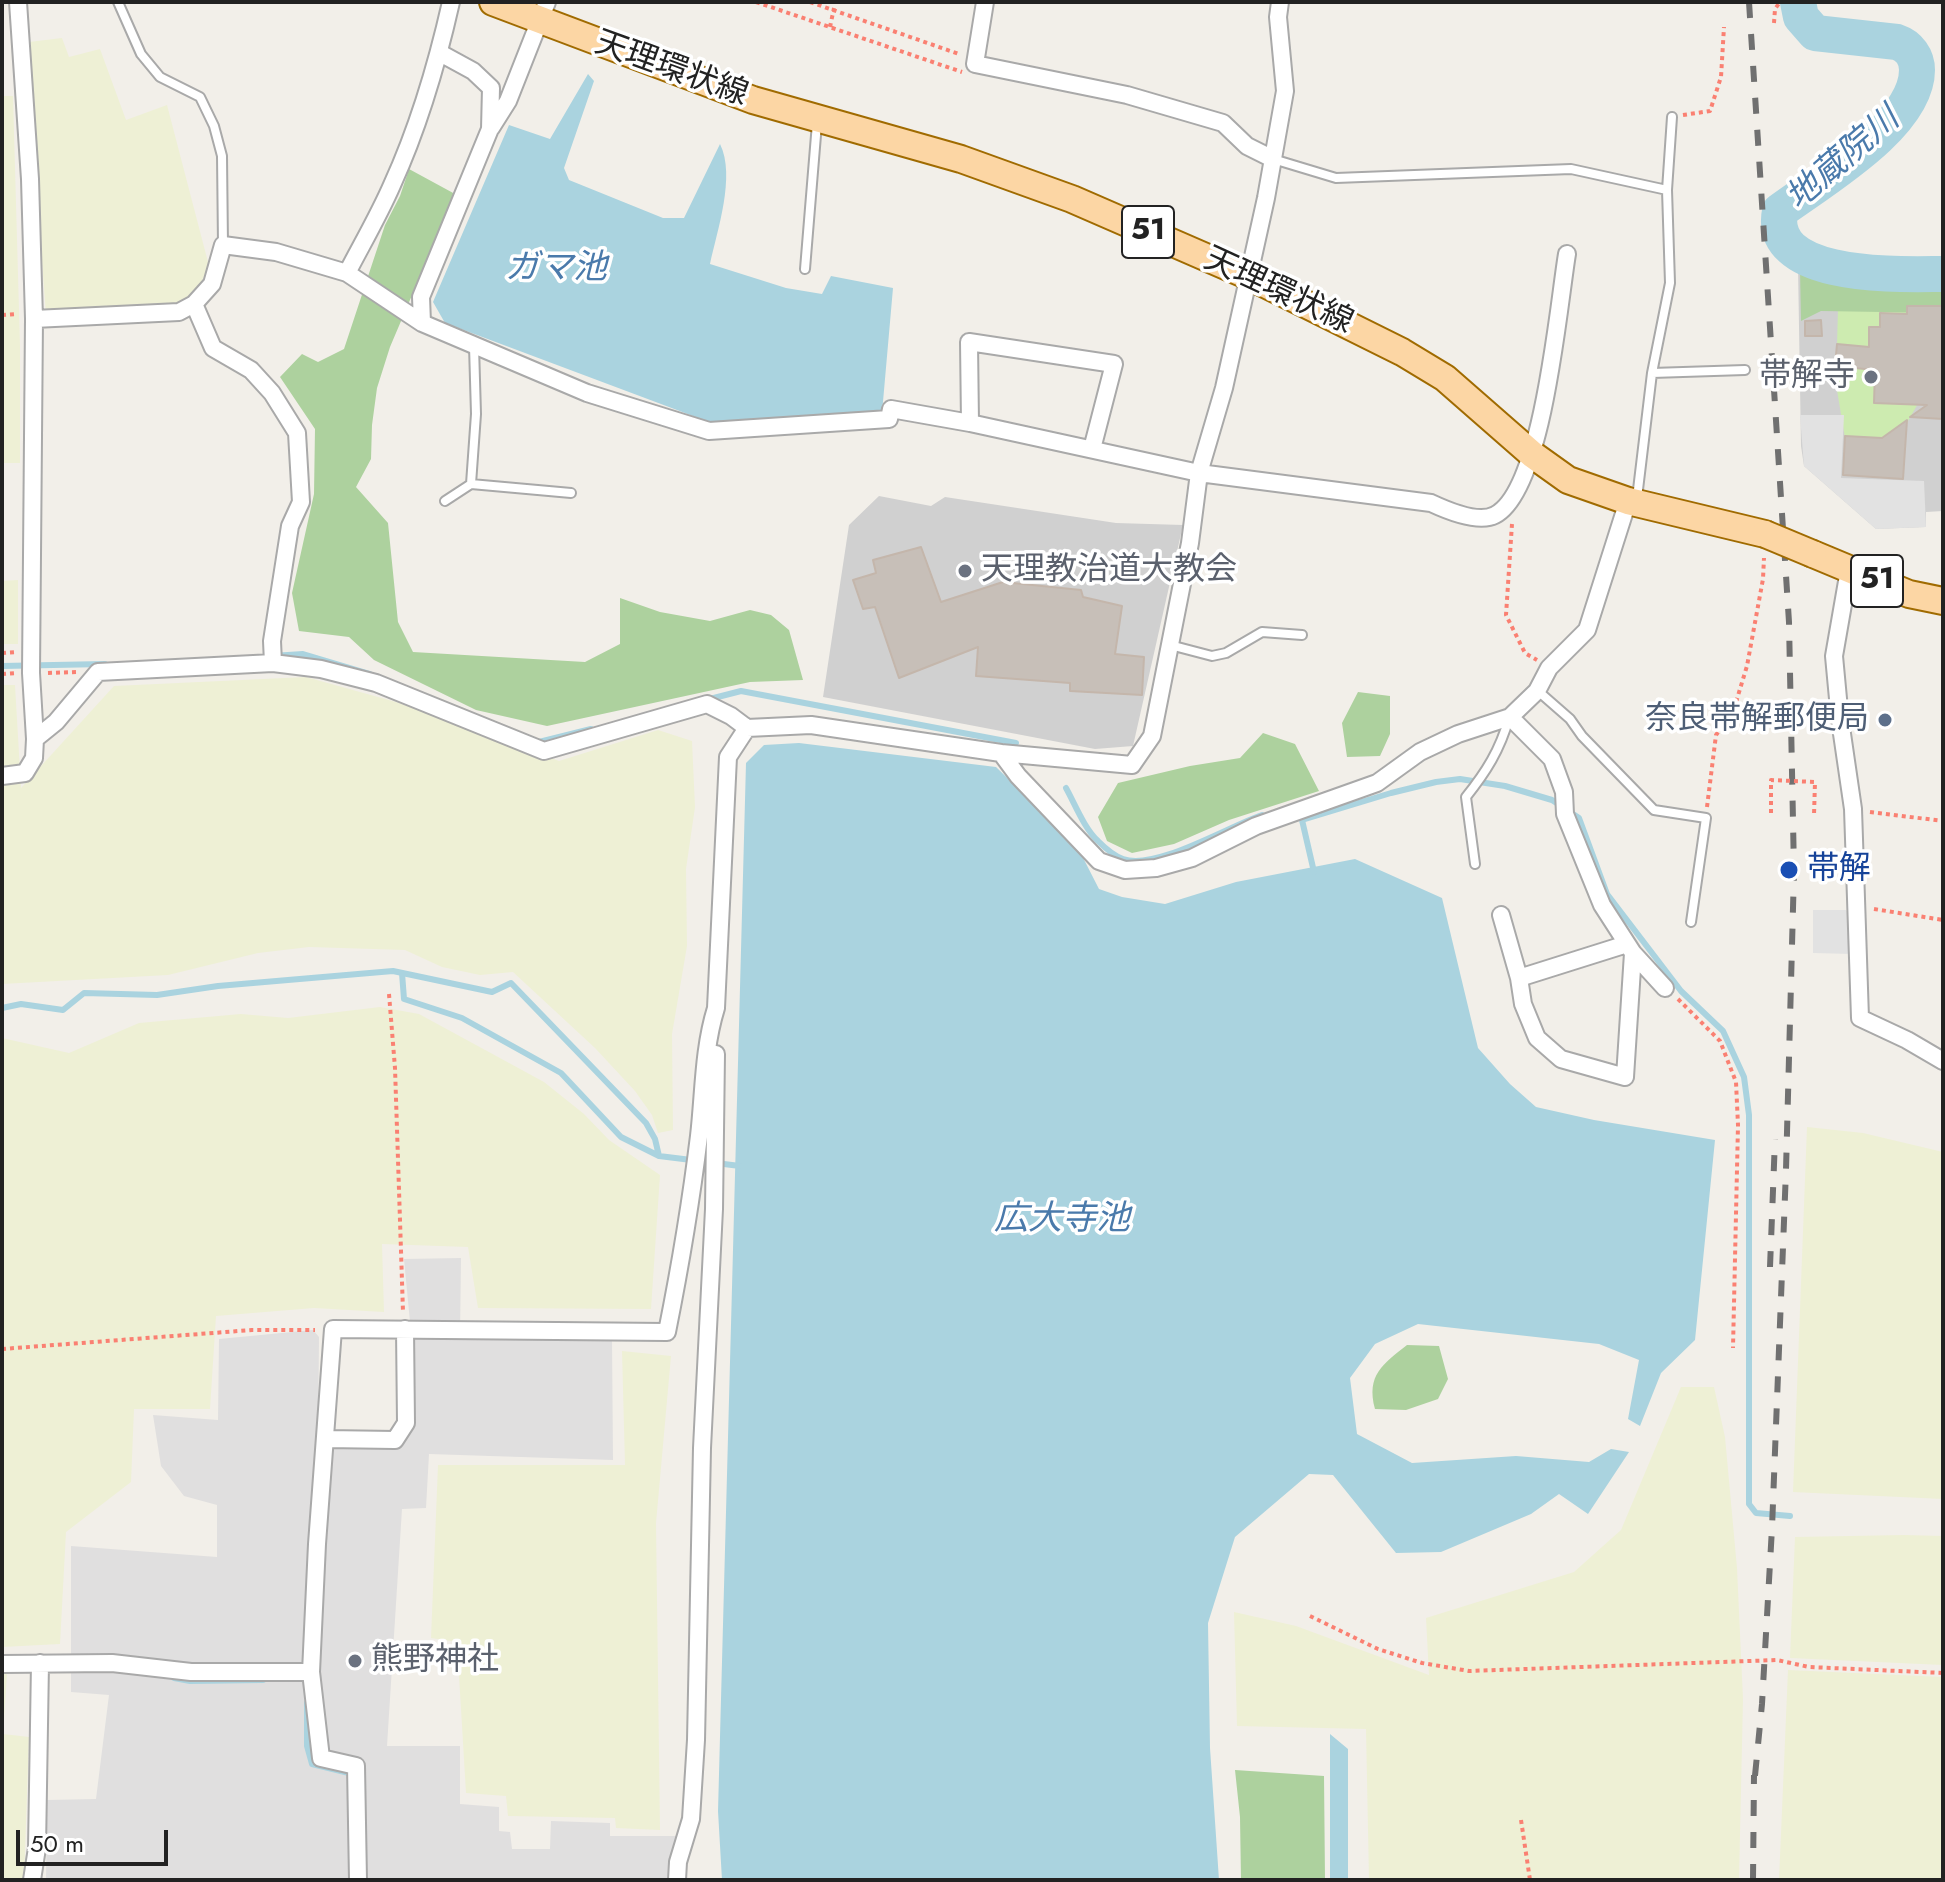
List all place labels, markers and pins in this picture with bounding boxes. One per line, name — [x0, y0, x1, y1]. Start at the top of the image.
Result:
place label: 帯解寺 — [1759, 358, 1855, 396]
marker: 帯解寺 — [1862, 368, 1880, 386]
place label: 天理教治道大教会 — [981, 552, 1237, 590]
marker: 天理教治道大教会 — [956, 562, 974, 580]
place label: 奈良帯解郵便局 — [1645, 701, 1869, 739]
marker: 奈良帯解郵便局 — [1876, 711, 1894, 729]
place label: 帯解 — [1807, 851, 1871, 889]
marker: 帯解 — [1778, 859, 1800, 881]
place label: 熊野神社 — [371, 1642, 499, 1680]
marker: 熊野神社 — [346, 1652, 364, 1670]

